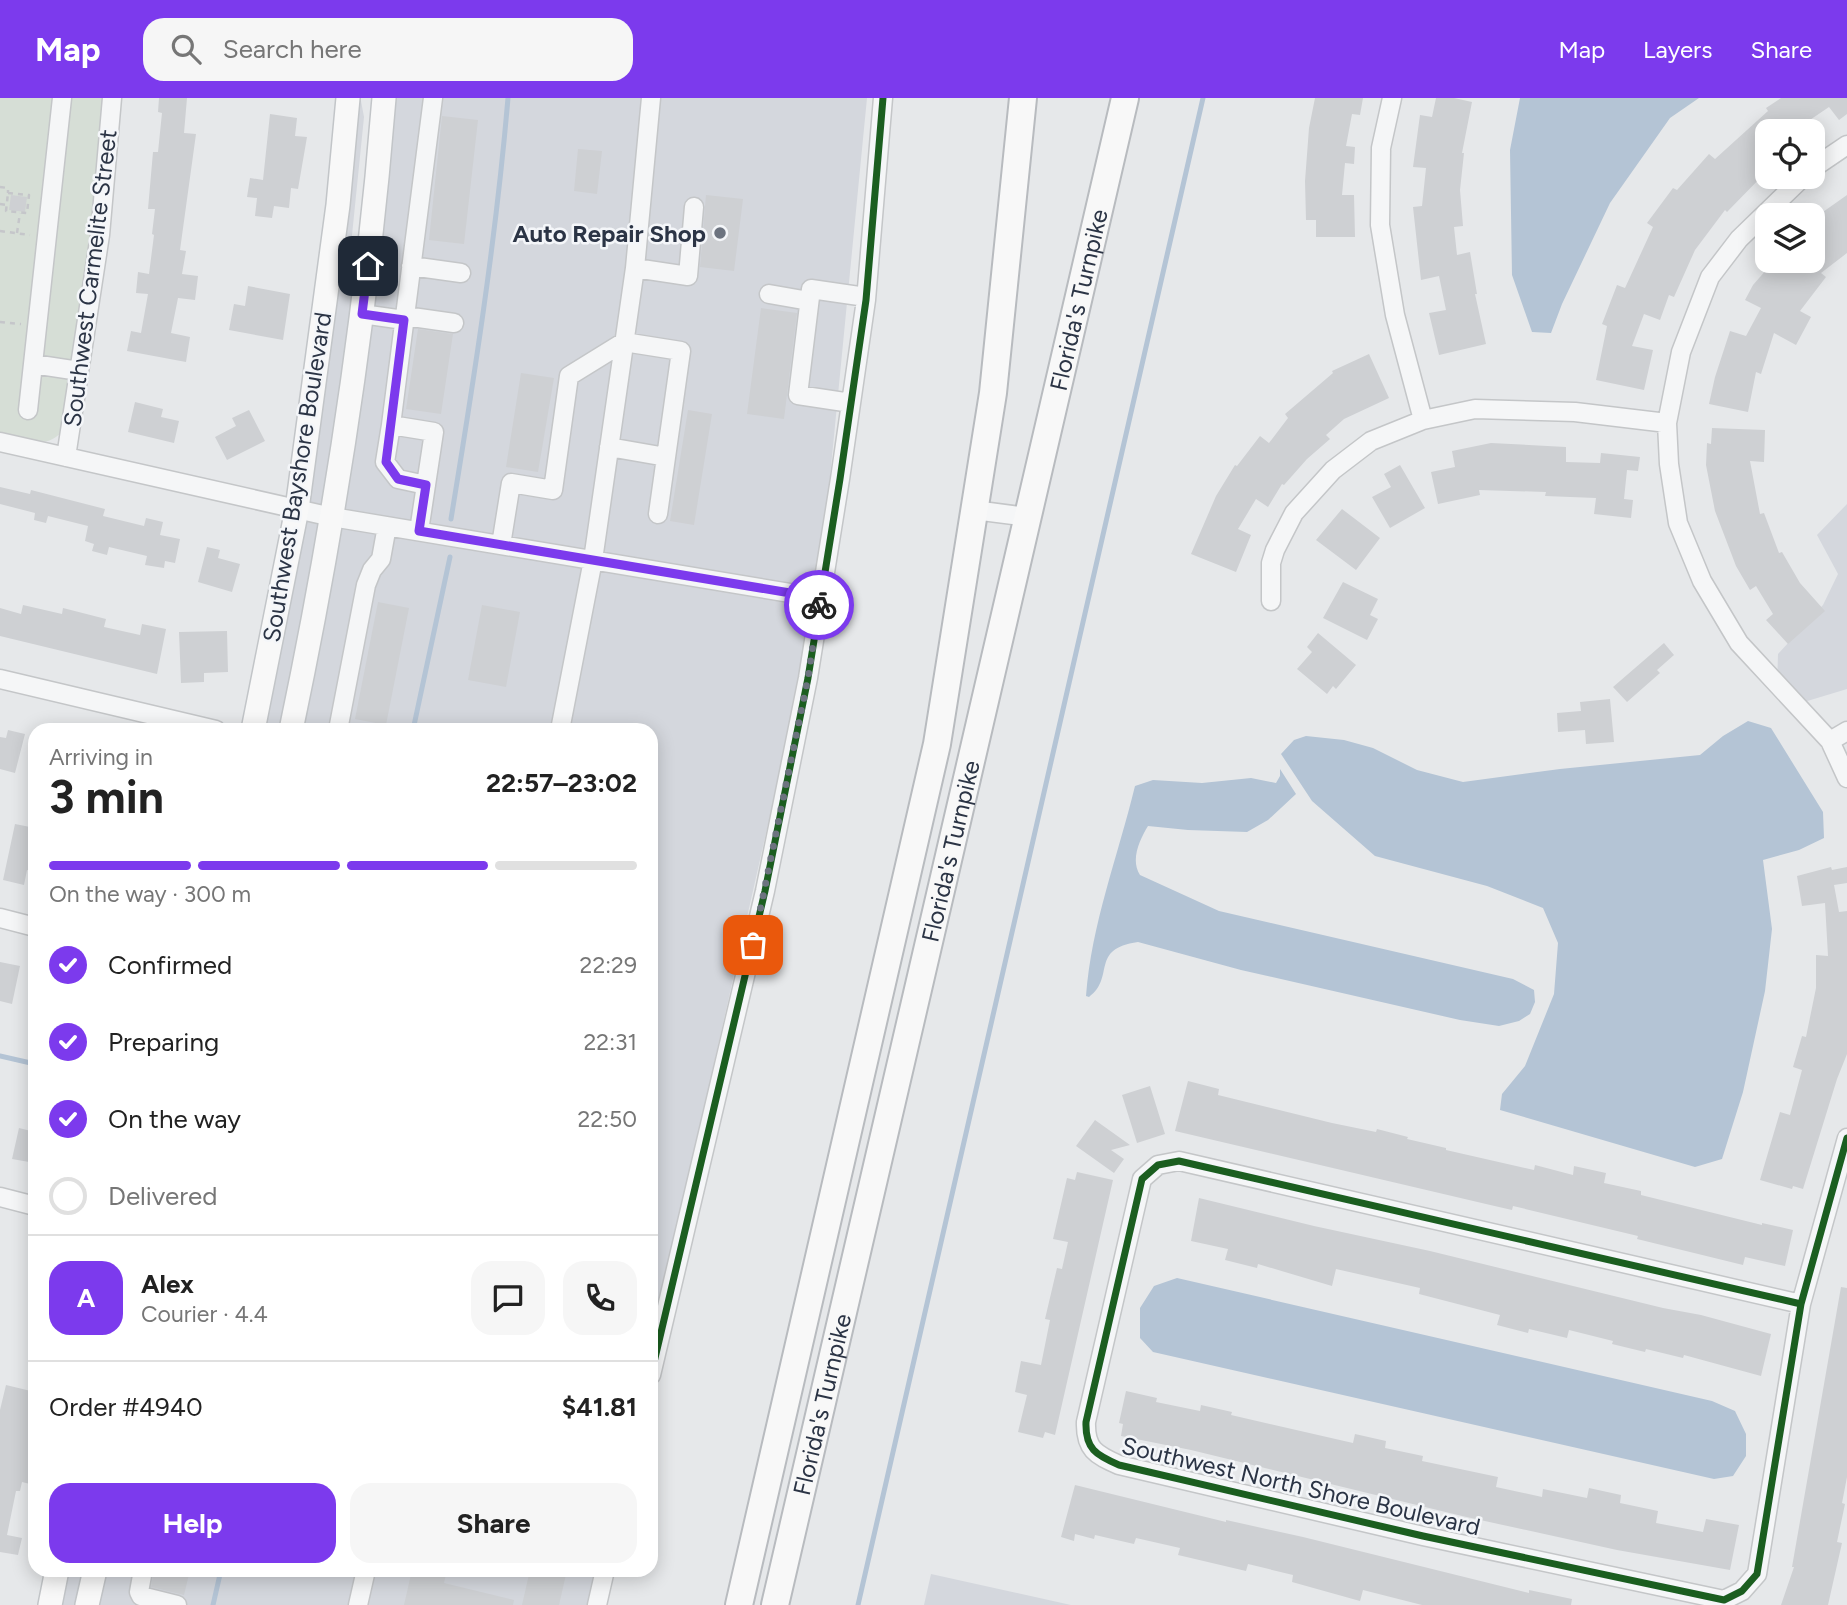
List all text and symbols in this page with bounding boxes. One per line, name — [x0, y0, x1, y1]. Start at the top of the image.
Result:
search box — [143, 18, 633, 81]
text: Map — [35, 30, 101, 69]
icon: search — [167, 30, 205, 68]
text: Search here — [223, 33, 362, 65]
text: Map — [1558, 35, 1605, 64]
text: Layers — [1643, 35, 1712, 64]
text: Share — [1750, 35, 1812, 64]
map controls — [1755, 119, 1825, 273]
button: locate — [1755, 119, 1825, 189]
street label: Southwest Carmelite Street — [57, 128, 123, 428]
button: layers — [1755, 203, 1825, 273]
street label: Florida's Turnpike — [1043, 206, 1113, 393]
place label: Auto Repair Shop — [512, 219, 706, 248]
marker: Auto Repair Shop — [712, 225, 728, 241]
pin — [338, 236, 398, 296]
icon: home — [349, 247, 387, 285]
street label: Southwest Bayshore Boulevard — [257, 310, 337, 644]
courier — [784, 570, 854, 640]
icon: bike — [800, 586, 838, 624]
text: Arriving in — [49, 743, 153, 771]
street label: Florida's Turnpike — [915, 757, 985, 945]
text: 22:57–23:02 — [486, 767, 637, 799]
text: 3 min — [49, 769, 164, 825]
text: On the way · 300 m — [49, 880, 251, 908]
pin — [723, 915, 783, 975]
icon: bag — [734, 926, 772, 964]
icon: check — [49, 946, 87, 984]
text: Confirmed — [108, 949, 232, 981]
text: 22:29 — [580, 951, 637, 979]
icon: check — [49, 1023, 87, 1061]
text: Preparing — [108, 1026, 219, 1058]
text: 22:31 — [583, 1028, 637, 1056]
icon: check — [49, 1100, 87, 1138]
text: On the way — [108, 1103, 241, 1135]
text: 22:50 — [577, 1105, 637, 1133]
text: Delivered — [108, 1180, 217, 1212]
button: chat — [471, 1261, 545, 1335]
button: phone — [563, 1261, 637, 1335]
text: Alex — [141, 1268, 194, 1300]
text: A — [77, 1282, 95, 1314]
text: Courier · 4.4 — [141, 1300, 268, 1328]
street label: Florida's Turnpike — [786, 1311, 857, 1498]
text: Order #4940 — [49, 1391, 203, 1423]
text: $41.81 — [562, 1391, 637, 1423]
street label: Southwest North Shore Boulevard — [1119, 1431, 1483, 1541]
button: Help — [49, 1483, 336, 1563]
button: Share — [350, 1483, 637, 1563]

